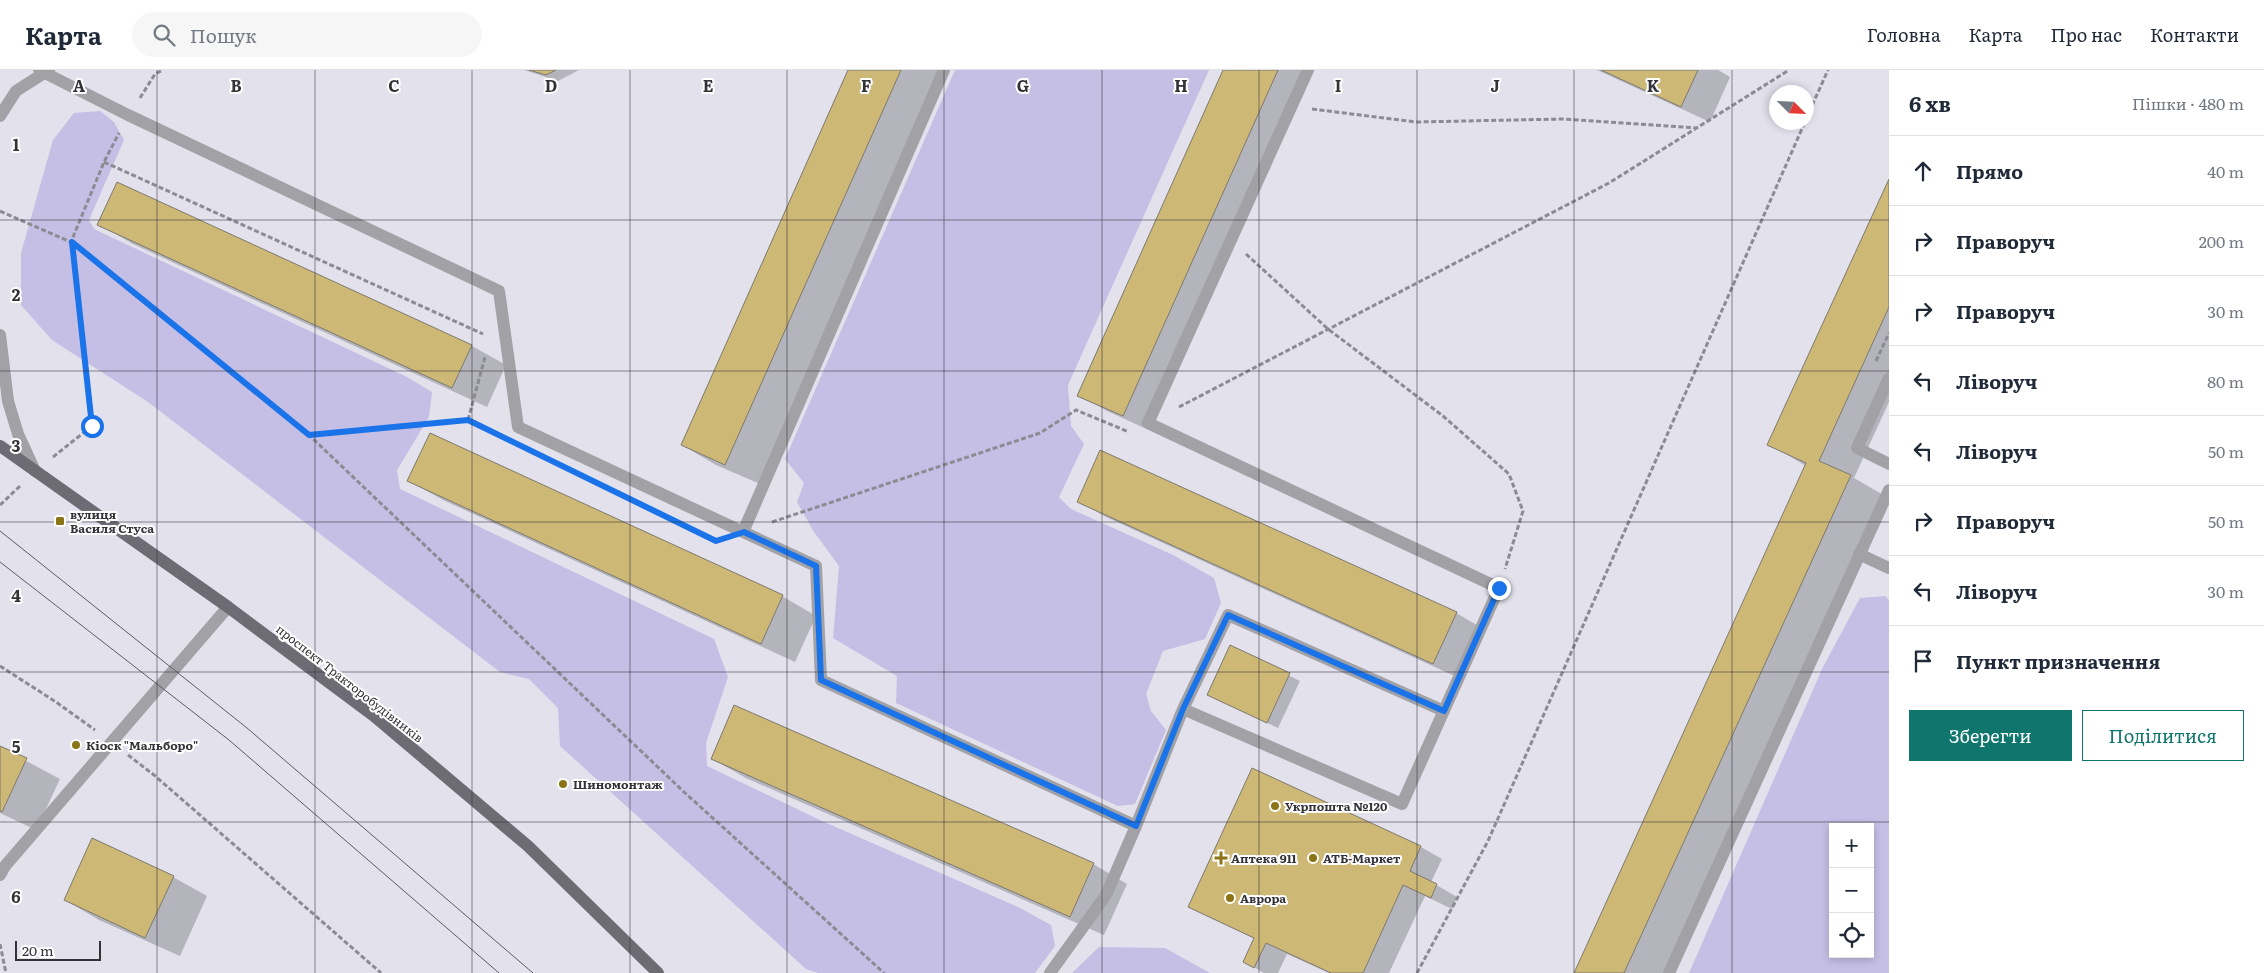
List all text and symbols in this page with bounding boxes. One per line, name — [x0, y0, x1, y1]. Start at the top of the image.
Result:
search box — [132, 12, 482, 57]
text: Карта — [25, 17, 102, 52]
icon: search — [150, 21, 178, 49]
text: Пошук — [190, 21, 257, 49]
text: Головна — [1867, 21, 1941, 48]
text: Карта — [1969, 21, 2023, 48]
text: Про нас — [2051, 21, 2122, 48]
text: Контакти — [2150, 21, 2239, 48]
text: A — [73, 73, 85, 97]
text: B — [230, 73, 242, 97]
text: C — [388, 73, 400, 97]
text: D — [545, 73, 557, 97]
text: E — [703, 73, 714, 97]
text: F — [861, 73, 871, 97]
text: G — [1017, 73, 1029, 97]
text: H — [1174, 73, 1188, 97]
text: I — [1335, 73, 1341, 97]
text: J — [1490, 73, 1500, 97]
text: K — [1647, 73, 1660, 97]
north arrow — [1769, 85, 1814, 130]
text: 6 хв — [1909, 87, 1951, 118]
text: Пішки · 480 m — [2132, 91, 2244, 115]
text: 1 — [13, 132, 20, 156]
icon: ahead — [1909, 157, 1937, 185]
text: Прямо — [1956, 157, 2023, 185]
text: 40 m — [2207, 159, 2244, 183]
icon: right — [1909, 227, 1937, 255]
text: Праворуч — [1956, 227, 2055, 255]
text: 200 m — [2199, 229, 2244, 253]
text: 2 — [12, 282, 21, 306]
icon: right — [1909, 297, 1937, 325]
text: Праворуч — [1956, 297, 2055, 325]
text: 30 m — [2207, 299, 2244, 323]
icon: left — [1909, 367, 1937, 395]
text: Ліворуч — [1956, 367, 2037, 395]
text: 80 m — [2207, 369, 2244, 393]
route start — [81, 415, 104, 438]
text: 3 — [12, 433, 21, 457]
icon: left — [1909, 437, 1937, 465]
text: Ліворуч — [1956, 437, 2037, 465]
text: 50 m — [2208, 439, 2244, 463]
place label: вулиця Василя Стуса — [70, 505, 154, 537]
icon: right — [1909, 507, 1937, 535]
text: Праворуч — [1956, 507, 2055, 535]
text: 50 m — [2208, 509, 2244, 533]
marker: вулиця Василя Стуса — [54, 515, 66, 527]
route end — [1488, 577, 1511, 600]
icon: left — [1909, 577, 1937, 605]
text: Ліворуч — [1956, 577, 2037, 605]
text: 30 m — [2207, 579, 2244, 603]
text: 4 — [11, 583, 21, 607]
street label: проспект Тракторобудівників — [273, 620, 428, 746]
icon: arrive — [1909, 647, 1937, 675]
text: Пункт призначення — [1956, 647, 2160, 675]
button: Зберегти — [1909, 710, 2072, 761]
button: Поділитися — [2082, 710, 2244, 761]
text: 5 — [12, 734, 21, 758]
place label: Кіоск "Мальборо" — [86, 736, 198, 754]
marker: Кіоск "Мальборо" — [70, 739, 82, 751]
place label: Шиномонтаж — [573, 775, 662, 793]
marker: Шиномонтаж — [557, 778, 569, 790]
place label: Укрпошта №120 — [1285, 797, 1388, 815]
marker: Укрпошта №120 — [1269, 800, 1281, 812]
map controls — [1829, 823, 1874, 958]
button: + — [1829, 823, 1874, 868]
place label: Аптека 911 — [1231, 849, 1297, 867]
place label: АТБ-Маркет — [1323, 849, 1401, 867]
marker: Аптека 911 — [1215, 852, 1227, 864]
marker: АТБ-Маркет — [1307, 852, 1319, 864]
button: − — [1829, 868, 1874, 913]
text: 6 — [11, 884, 21, 908]
place label: Аврора — [1240, 889, 1286, 907]
marker: Аврора — [1224, 892, 1236, 904]
button: locate — [1829, 913, 1874, 958]
scale bar — [15, 938, 101, 961]
text: 20 m — [22, 940, 54, 960]

